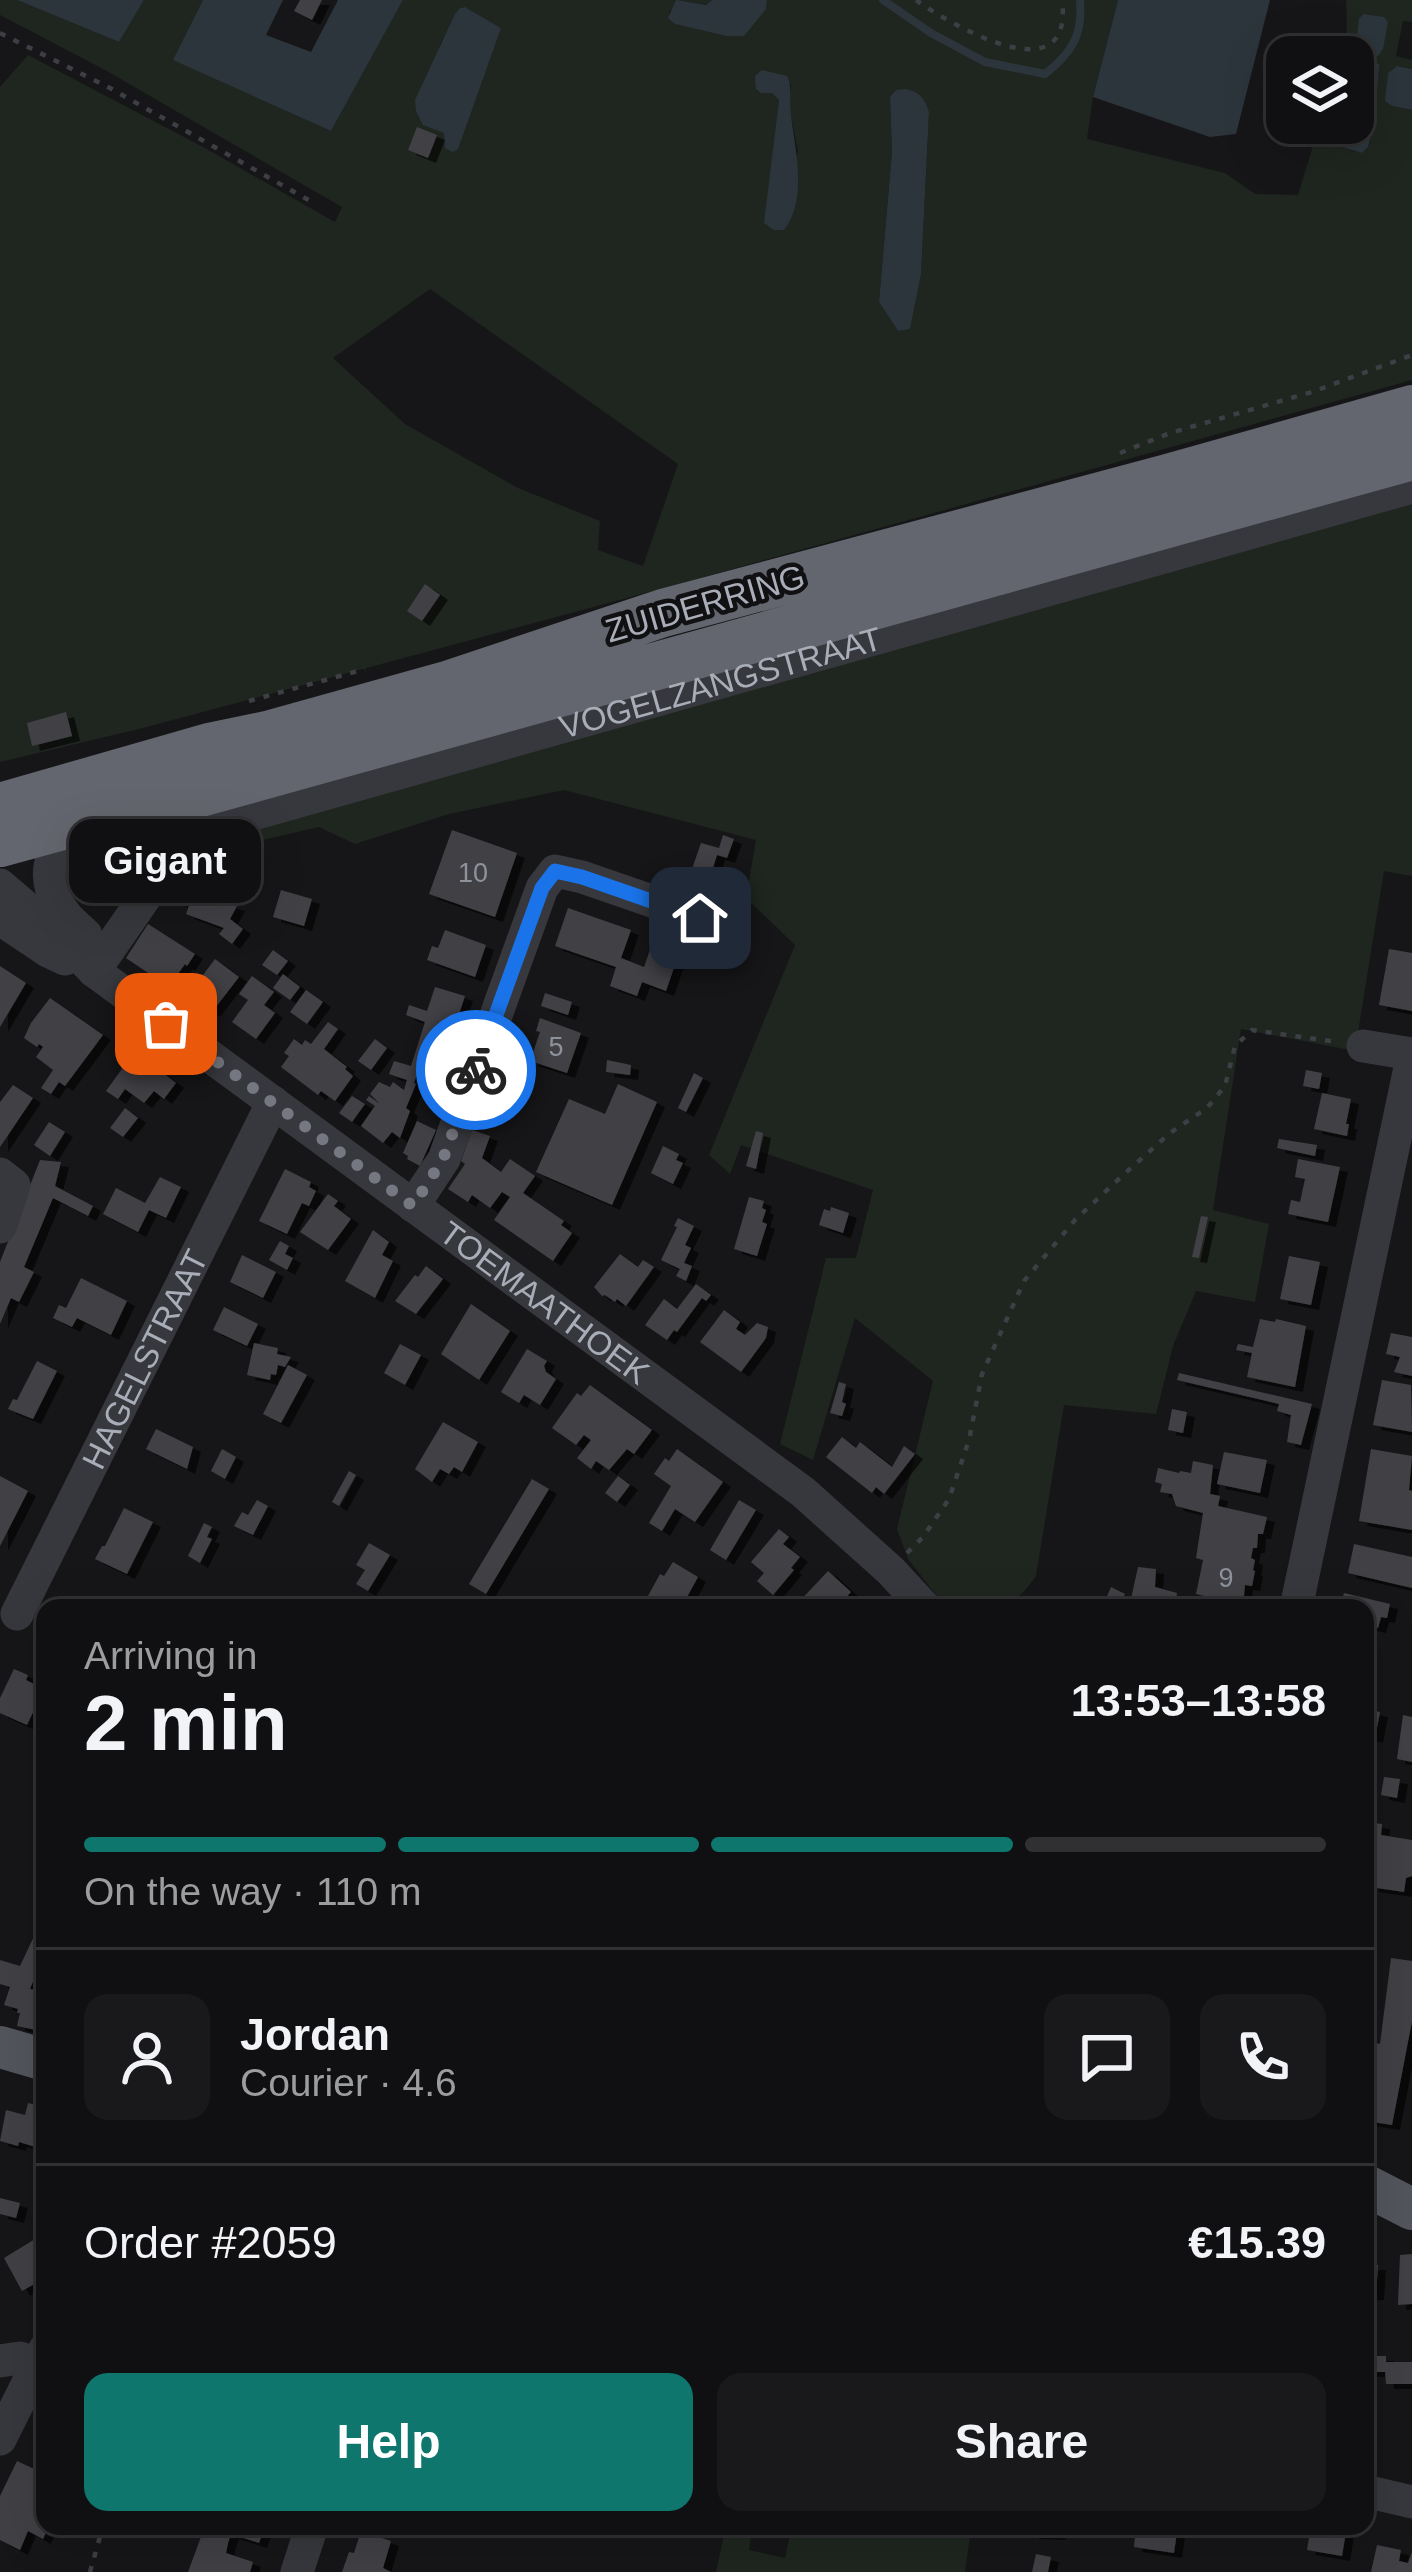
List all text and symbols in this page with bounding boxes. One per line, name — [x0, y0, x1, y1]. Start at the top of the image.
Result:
map controls — [1266, 36, 1374, 144]
button: layers — [1266, 36, 1374, 144]
street label: ZUIDERRING — [601, 557, 809, 650]
street label: VOGELZANGSTRAAT — [555, 620, 886, 746]
callout: Gigant — [70, 820, 262, 904]
text: Gigant — [103, 839, 227, 882]
house number: 10 — [458, 858, 488, 888]
pin — [649, 867, 751, 969]
icon: home — [667, 885, 733, 951]
pin — [115, 973, 217, 1075]
icon: bag — [133, 991, 199, 1057]
courier — [416, 1010, 536, 1130]
house number: 5 — [548, 1032, 564, 1062]
icon: bike — [443, 1037, 509, 1103]
street label: TOEMAATHOEK — [433, 1214, 656, 1392]
street label: HAGELSTRAAT — [75, 1244, 215, 1475]
house number: 9 — [1218, 1563, 1234, 1593]
text: Arriving in — [84, 1634, 257, 1677]
text: 13:53–13:58 — [1071, 1675, 1326, 1726]
text: 2 min — [84, 1679, 288, 1767]
text: On the way · 110 m — [84, 1870, 421, 1913]
button: person — [84, 1994, 210, 2120]
button: chat — [1044, 1994, 1170, 2120]
button: phone — [1200, 1994, 1326, 2120]
text: Jordan — [240, 2009, 390, 2060]
text: Courier · 4.6 — [240, 2061, 457, 2104]
text: Order #2059 — [84, 2217, 337, 2268]
text: €15.39 — [1188, 2217, 1326, 2268]
button: Help — [84, 2373, 693, 2511]
button: Share — [717, 2373, 1326, 2511]

